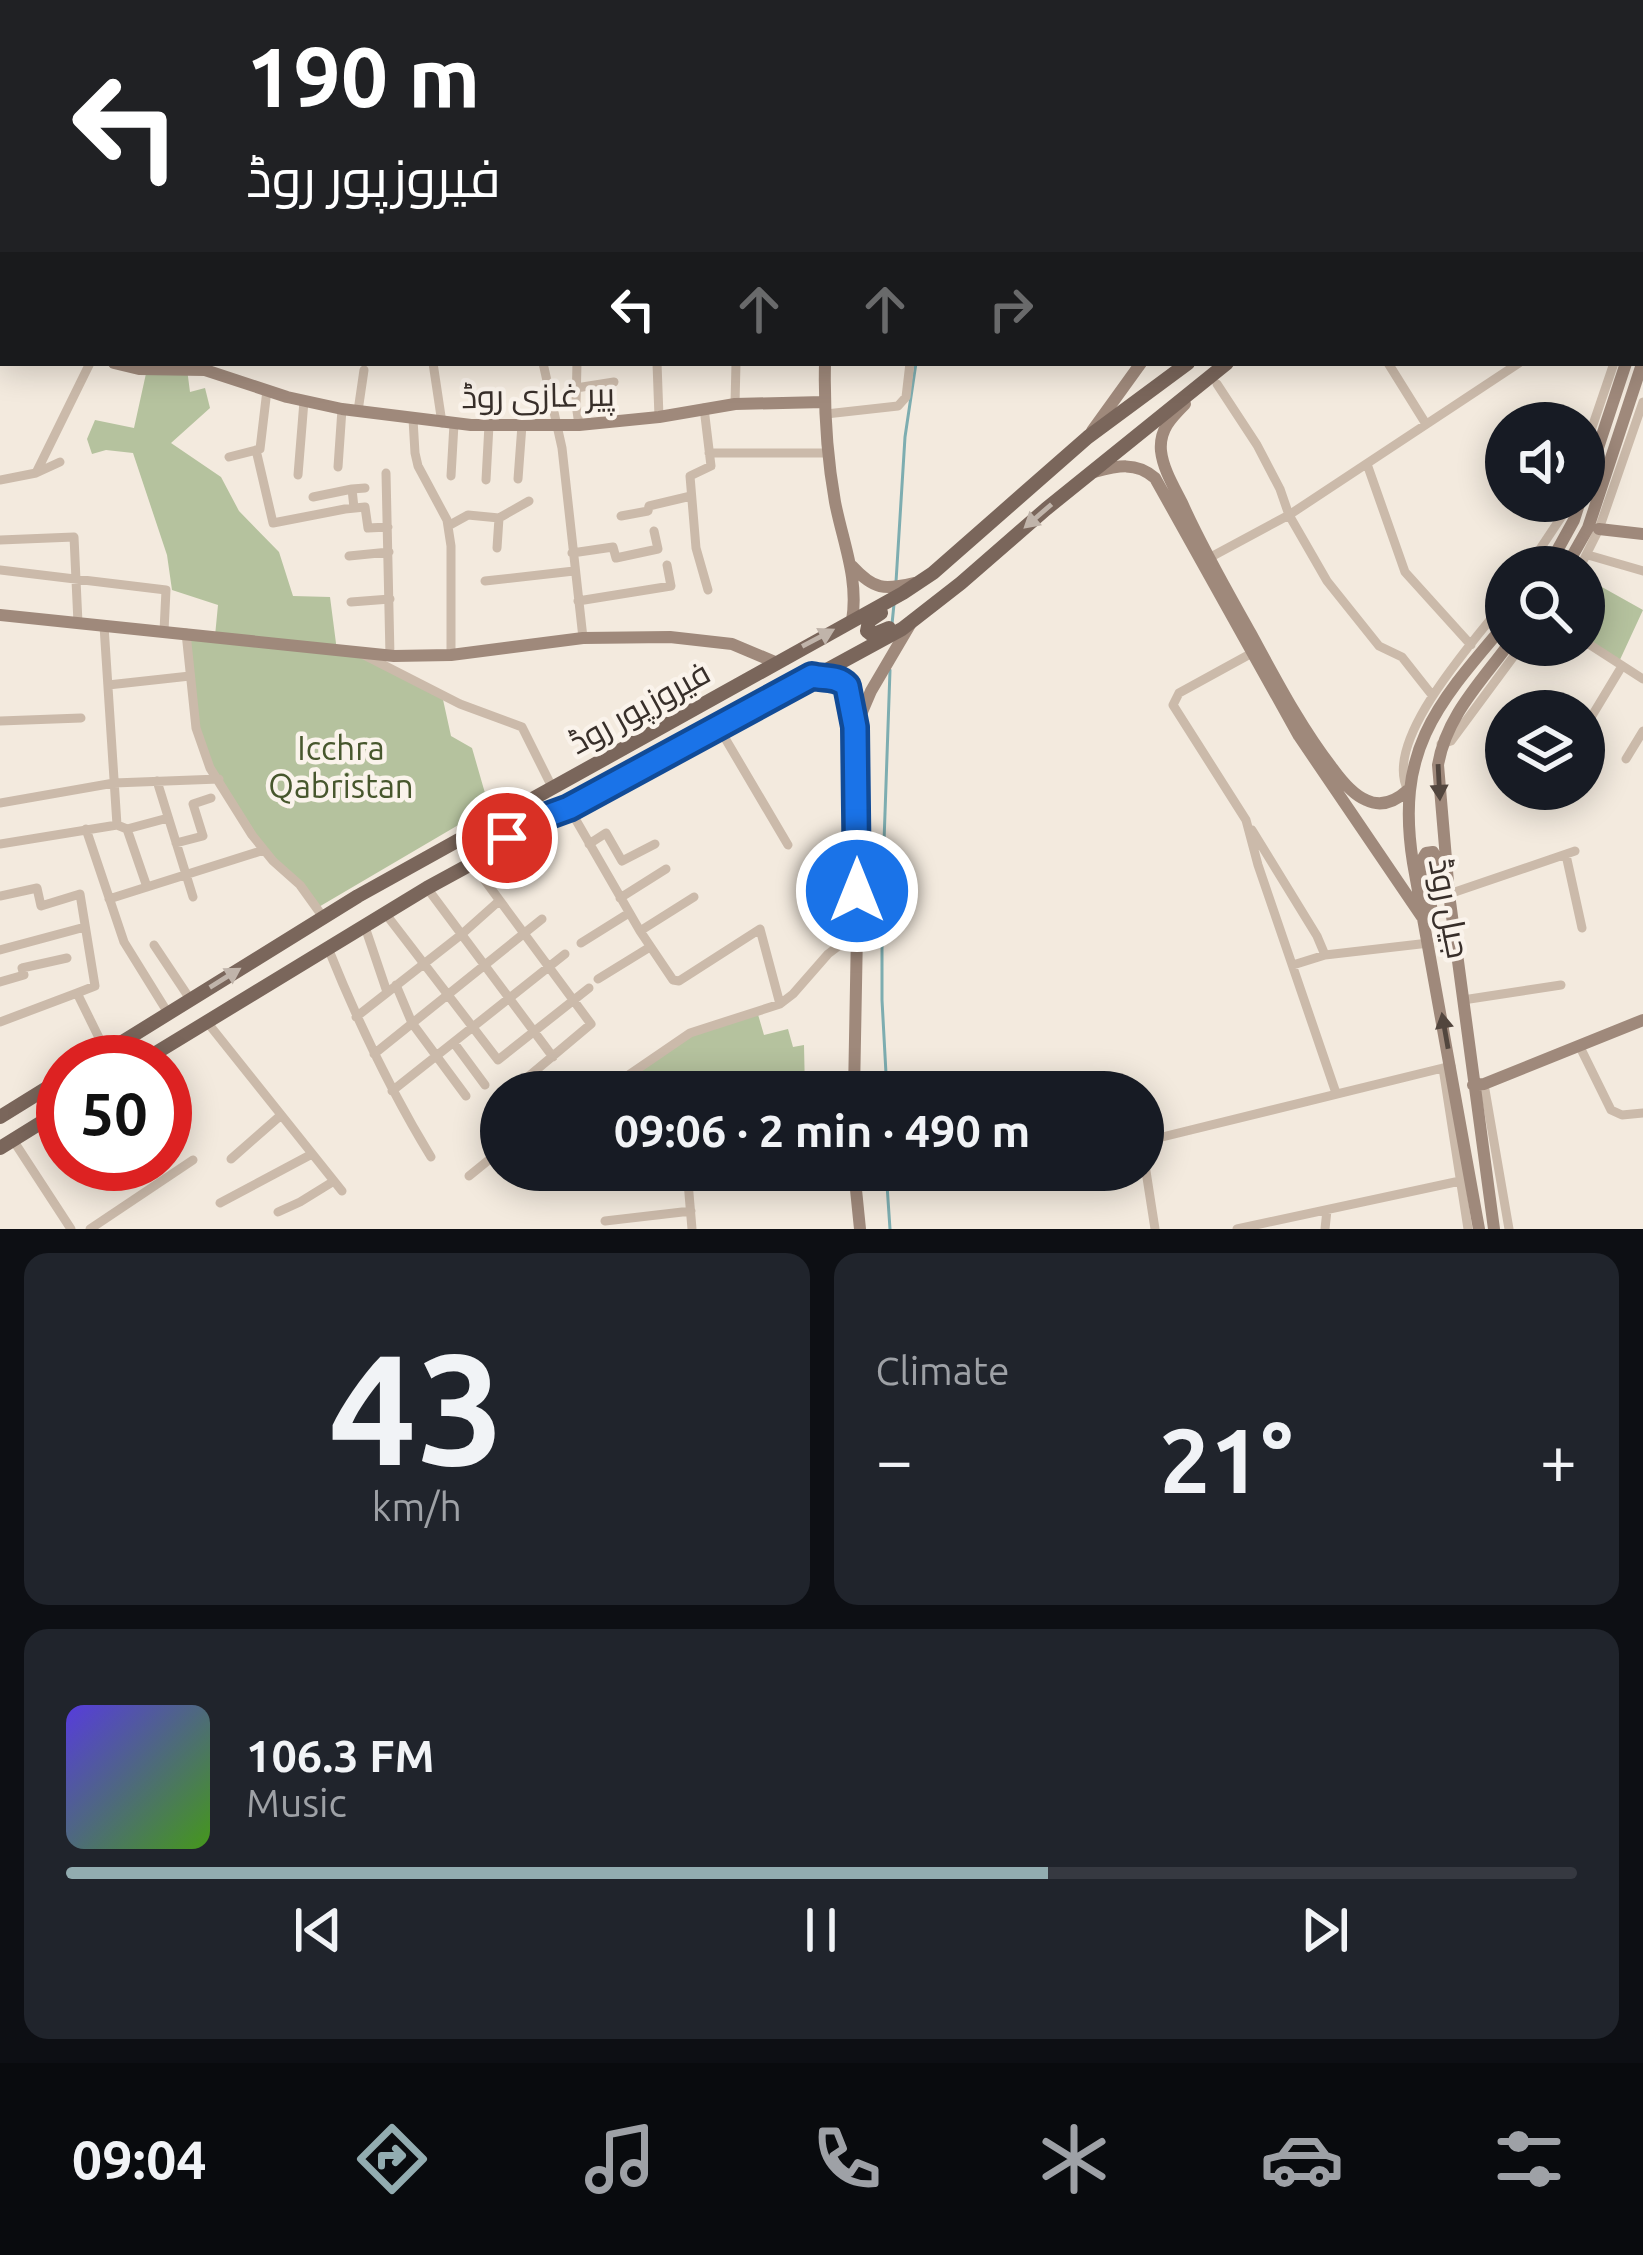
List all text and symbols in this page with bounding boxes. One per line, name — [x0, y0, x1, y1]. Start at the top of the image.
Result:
text: 190 m — [246, 29, 480, 123]
icon: left — [48, 48, 204, 204]
text: فیروزپور روڈ — [246, 147, 501, 207]
icon: left — [600, 276, 666, 342]
icon: ahead — [726, 276, 792, 342]
icon: ahead — [852, 276, 918, 342]
icon: right — [978, 276, 1044, 342]
street label: پیر غازی روڈ — [461, 375, 615, 418]
map controls — [1485, 402, 1605, 810]
button: sound — [1485, 402, 1605, 522]
one-way arrow — [1023, 502, 1053, 529]
button: search — [1485, 546, 1605, 666]
one-way arrow — [801, 628, 836, 649]
street label: فیروزپور روڈ — [562, 653, 718, 764]
button: layers — [1485, 690, 1605, 810]
park label: Icchra Qabristan — [268, 729, 414, 804]
one-way arrow — [1430, 764, 1449, 802]
pin — [456, 787, 558, 889]
icon: arrive — [474, 805, 540, 871]
position arrow — [794, 828, 920, 954]
street label: جیل روڈ — [1420, 855, 1478, 962]
one-way arrow — [208, 968, 242, 989]
one-way arrow — [1435, 1012, 1454, 1049]
speed limit sign: 50 — [36, 1035, 192, 1191]
text: 09:06 · 2 min · 490 m — [614, 1105, 1030, 1156]
text: 43 — [329, 1320, 505, 1494]
text: Climate — [876, 1349, 1010, 1392]
text: 21° — [1160, 1409, 1293, 1510]
text: − — [876, 1422, 913, 1496]
text: + — [1540, 1422, 1577, 1496]
text: km/h — [372, 1485, 462, 1528]
text: 106.3 FM — [246, 1730, 435, 1781]
text: Music — [246, 1781, 347, 1824]
icon: previous — [285, 1897, 351, 1963]
icon: pause — [788, 1897, 854, 1963]
icon: next — [1292, 1897, 1358, 1963]
icon: directions — [350, 2117, 434, 2201]
icon: music — [578, 2117, 662, 2201]
icon: phone — [805, 2117, 889, 2201]
icon: climate — [1032, 2117, 1116, 2201]
icon: car — [1260, 2117, 1344, 2201]
icon: filters — [1487, 2117, 1571, 2201]
text: 09:04 — [72, 2129, 207, 2189]

